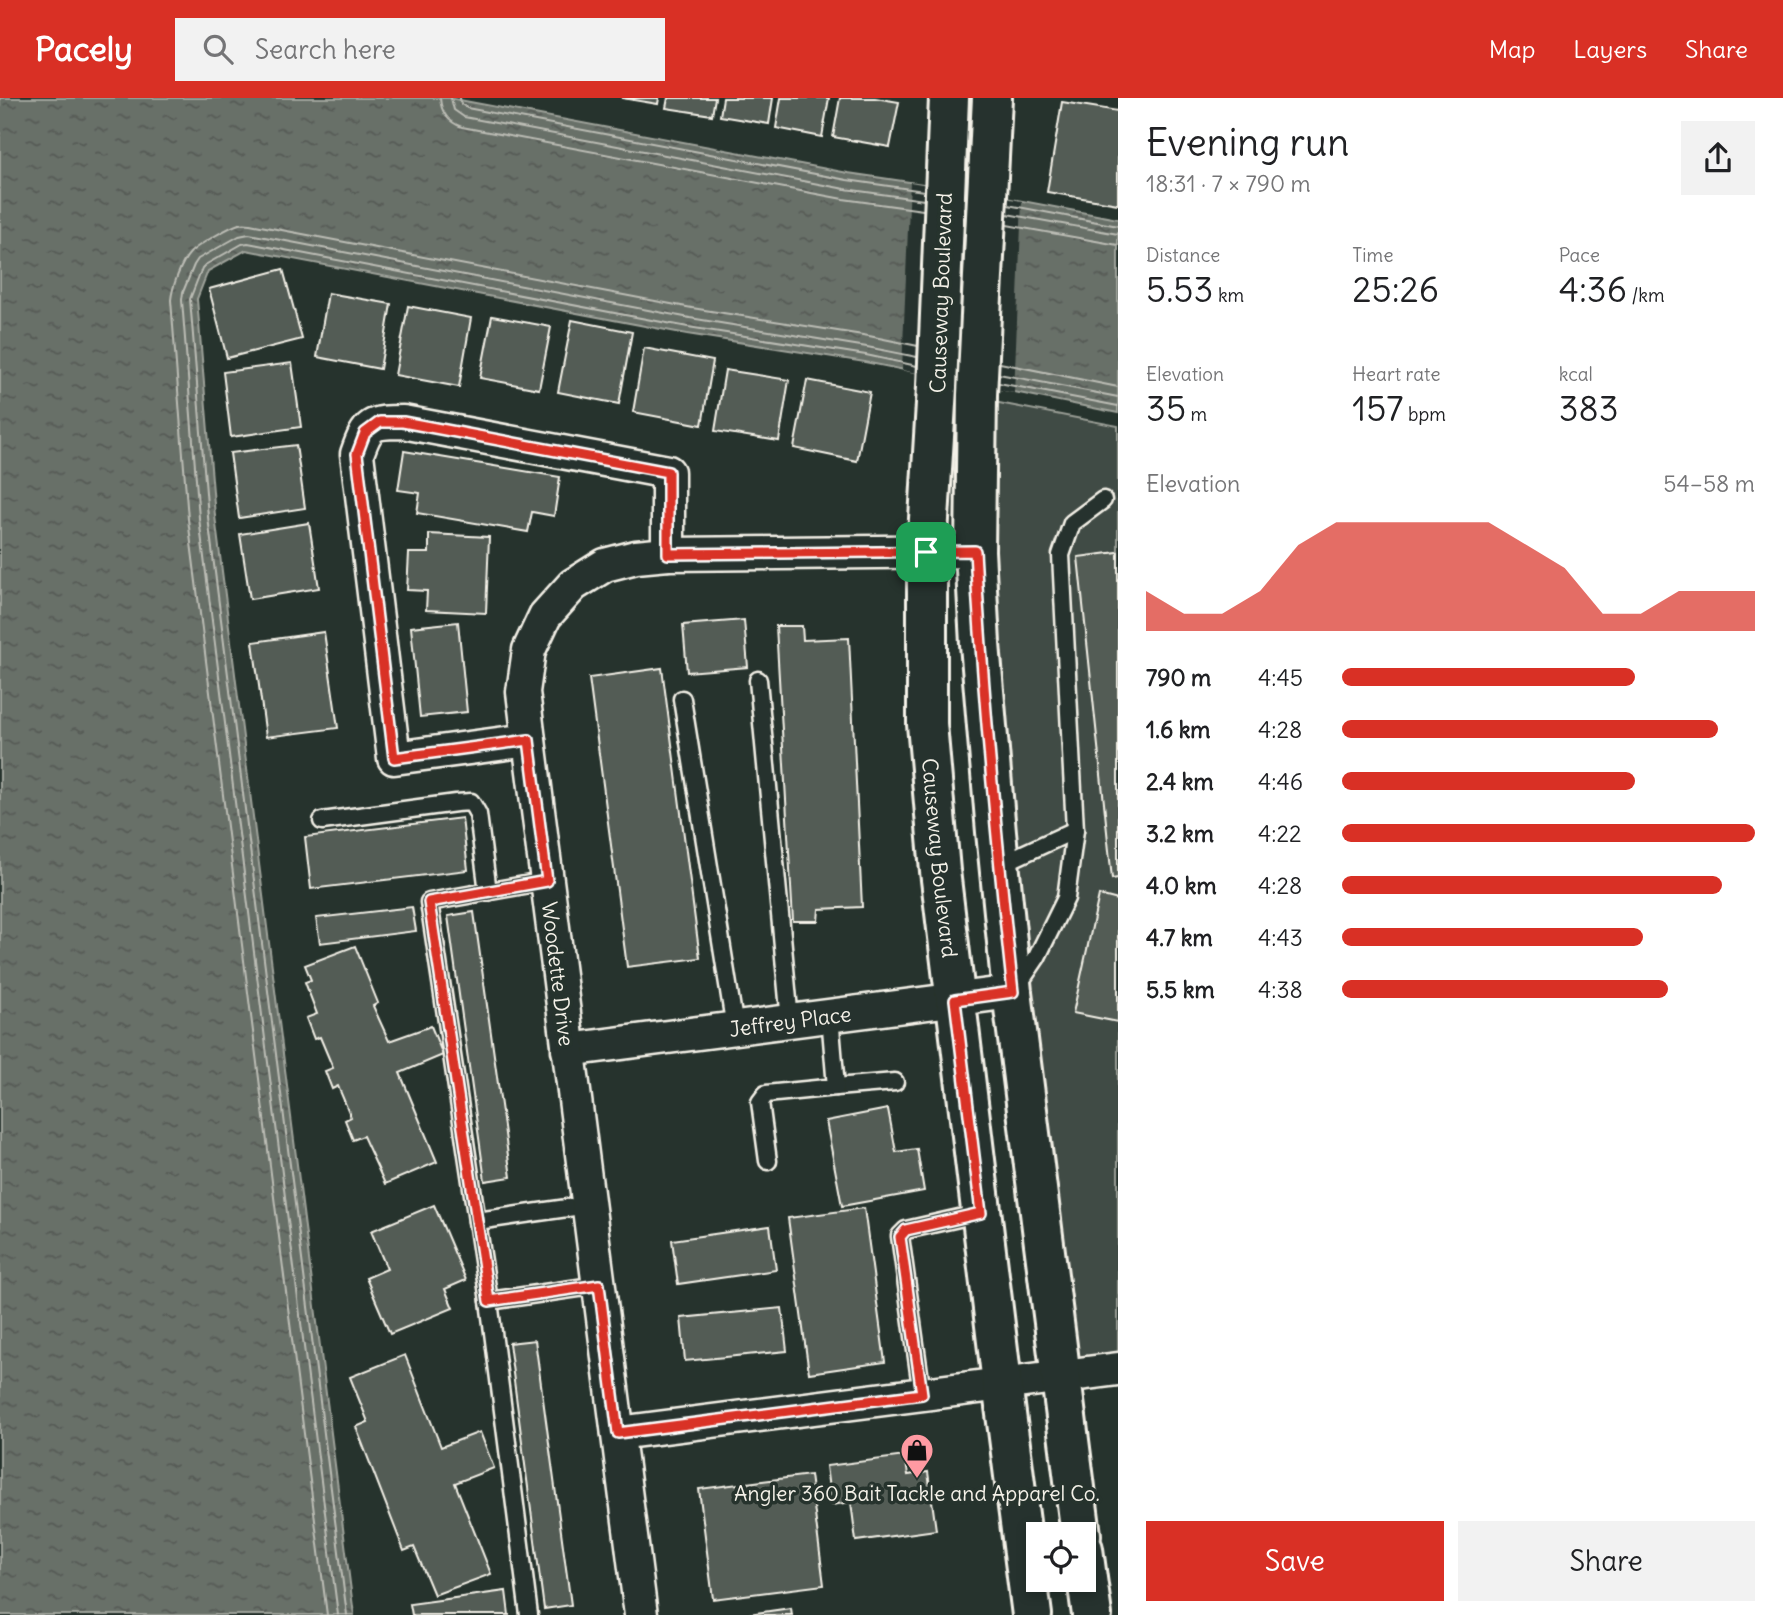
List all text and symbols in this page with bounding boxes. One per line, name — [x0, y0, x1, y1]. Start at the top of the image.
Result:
search box — [175, 18, 665, 81]
text: Pacely — [35, 28, 133, 70]
icon: search — [199, 30, 237, 68]
text: Search here — [255, 33, 396, 66]
text: Map — [1489, 34, 1535, 64]
text: Layers — [1573, 34, 1647, 64]
text: Share — [1685, 34, 1748, 64]
text: Evening run — [1146, 119, 1349, 166]
button: share — [1681, 121, 1755, 195]
text: 18:31 · 7 × 790 m — [1146, 169, 1311, 198]
street label: Causeway Boulevard — [924, 192, 958, 394]
text: Distance — [1146, 243, 1220, 267]
text: Time — [1352, 243, 1393, 267]
text: Pace — [1559, 243, 1600, 267]
text: 5.53 — [1146, 267, 1213, 311]
text: 25:26 — [1352, 267, 1439, 311]
text: 4:36 — [1559, 267, 1627, 311]
text: km — [1213, 283, 1244, 307]
text: /km — [1627, 283, 1665, 307]
text: Elevation — [1146, 362, 1224, 386]
text: Heart rate — [1352, 362, 1440, 386]
text: kcal — [1559, 362, 1593, 386]
text: 35 — [1146, 386, 1186, 430]
text: 157 — [1352, 386, 1404, 430]
text: 383 — [1559, 386, 1619, 430]
text: m — [1186, 402, 1207, 426]
text: bpm — [1404, 402, 1446, 426]
text: Elevation — [1146, 469, 1240, 498]
text: 54–58 m — [1663, 469, 1755, 498]
pin — [896, 522, 956, 582]
icon: arrive — [907, 533, 945, 571]
text: 790 m — [1146, 663, 1211, 692]
text: 4:45 — [1258, 663, 1303, 692]
text: 1.6 km — [1146, 715, 1211, 744]
text: 4:28 — [1258, 715, 1302, 744]
street label: Causeway Boulevard — [917, 757, 964, 959]
text: 2.4 km — [1146, 767, 1214, 796]
text: 4:46 — [1258, 767, 1303, 796]
text: 3.2 km — [1146, 819, 1214, 848]
text: 4:22 — [1258, 819, 1302, 848]
text: 4.0 km — [1146, 871, 1217, 900]
text: 4:28 — [1258, 871, 1302, 900]
street label: Woodette Drive — [536, 900, 580, 1048]
text: 4.7 km — [1146, 923, 1213, 952]
text: 4:43 — [1258, 923, 1303, 952]
text: 5.5 km — [1146, 975, 1215, 1004]
text: 4:38 — [1258, 975, 1303, 1004]
street label: Jeffrey Place — [727, 1000, 853, 1042]
shop icon: Angler 360 Bait Tackle and Apparel Co. — [898, 1431, 936, 1480]
place label: Angler 360 Bait Tackle and Apparel Co. — [734, 1480, 1100, 1507]
button: Save — [1146, 1521, 1444, 1601]
button: Share — [1458, 1521, 1755, 1601]
map controls — [1026, 1522, 1096, 1592]
button: locate — [1026, 1522, 1096, 1592]

